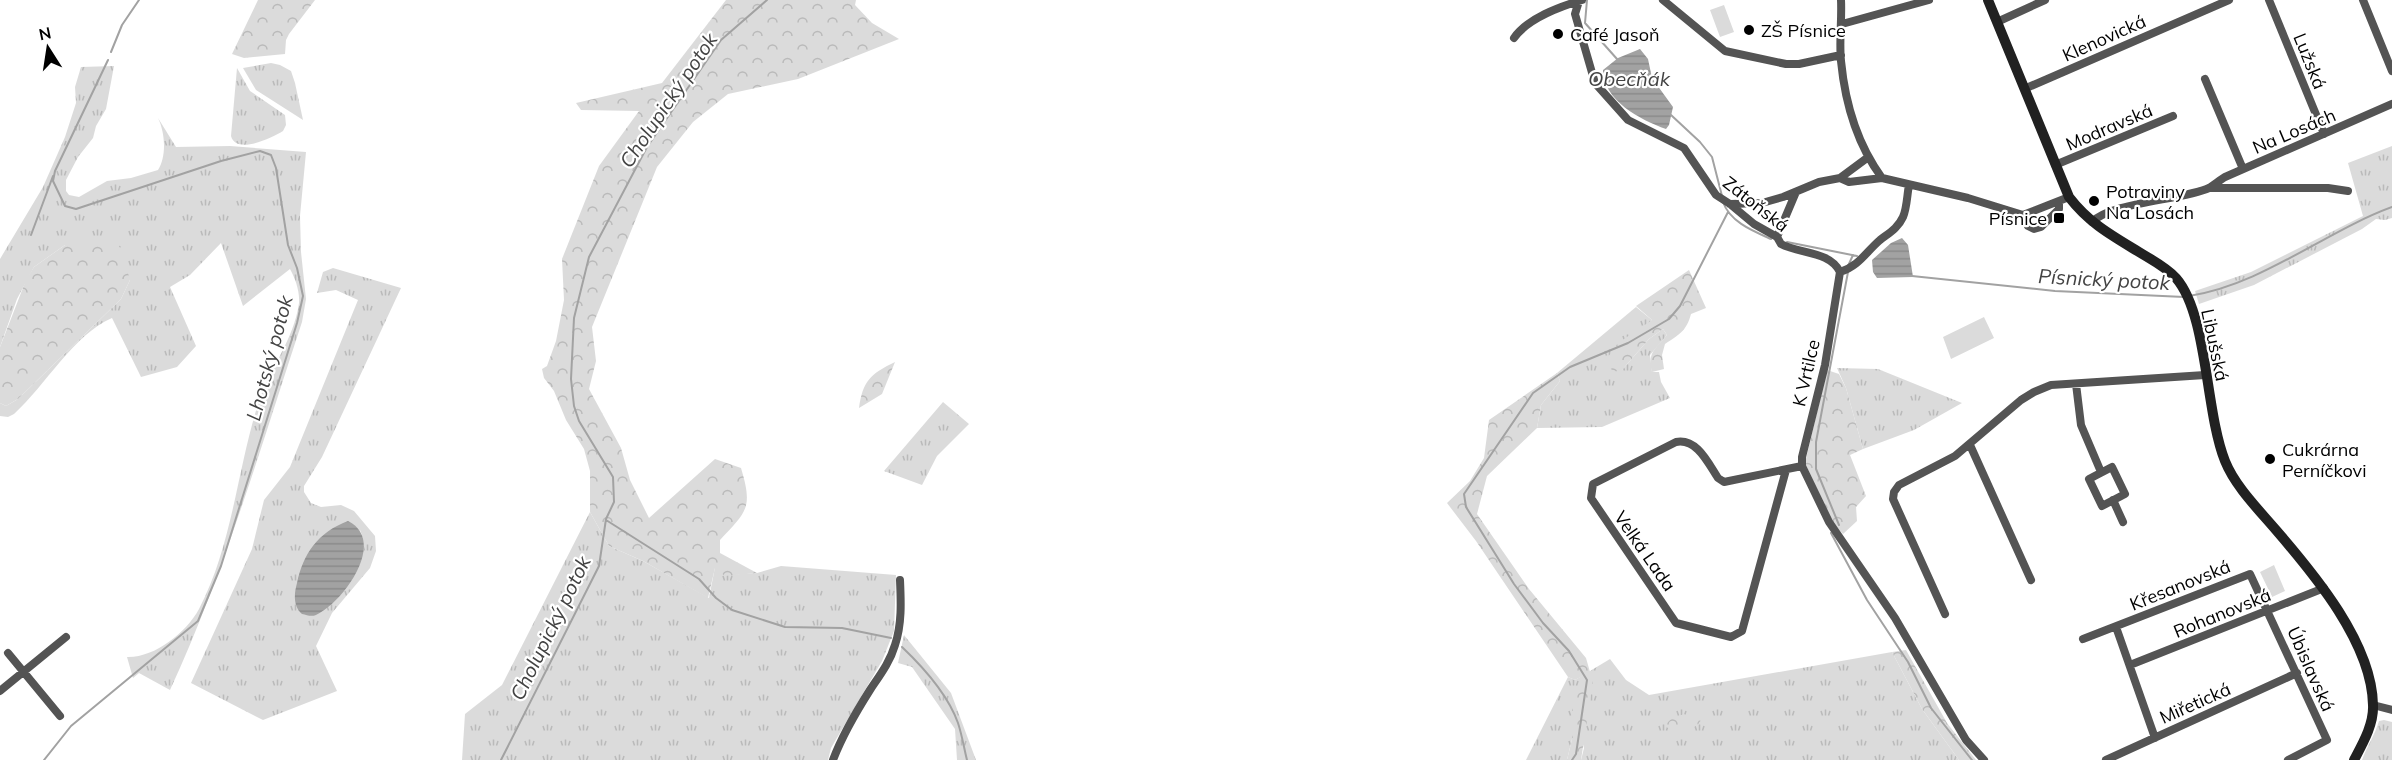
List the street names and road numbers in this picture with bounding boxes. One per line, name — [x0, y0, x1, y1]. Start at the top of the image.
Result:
street label: Klenovická — [2059, 9, 2149, 67]
street label: Lužská — [2288, 30, 2332, 92]
street label: Modravská — [2062, 98, 2156, 156]
street label: Na Losách — [2249, 103, 2339, 159]
street label: Zátoňská — [1718, 171, 1794, 237]
street label: Libušská — [2196, 307, 2234, 383]
street label: K Vrtilce — [1787, 337, 1825, 409]
street label: Velká Lada — [1609, 506, 1681, 596]
street label: Křesanovská — [2126, 554, 2234, 616]
street label: Rohanovská — [2170, 583, 2274, 643]
street label: Úbislavská — [2282, 623, 2340, 715]
street label: Miřetická — [2156, 677, 2234, 729]

